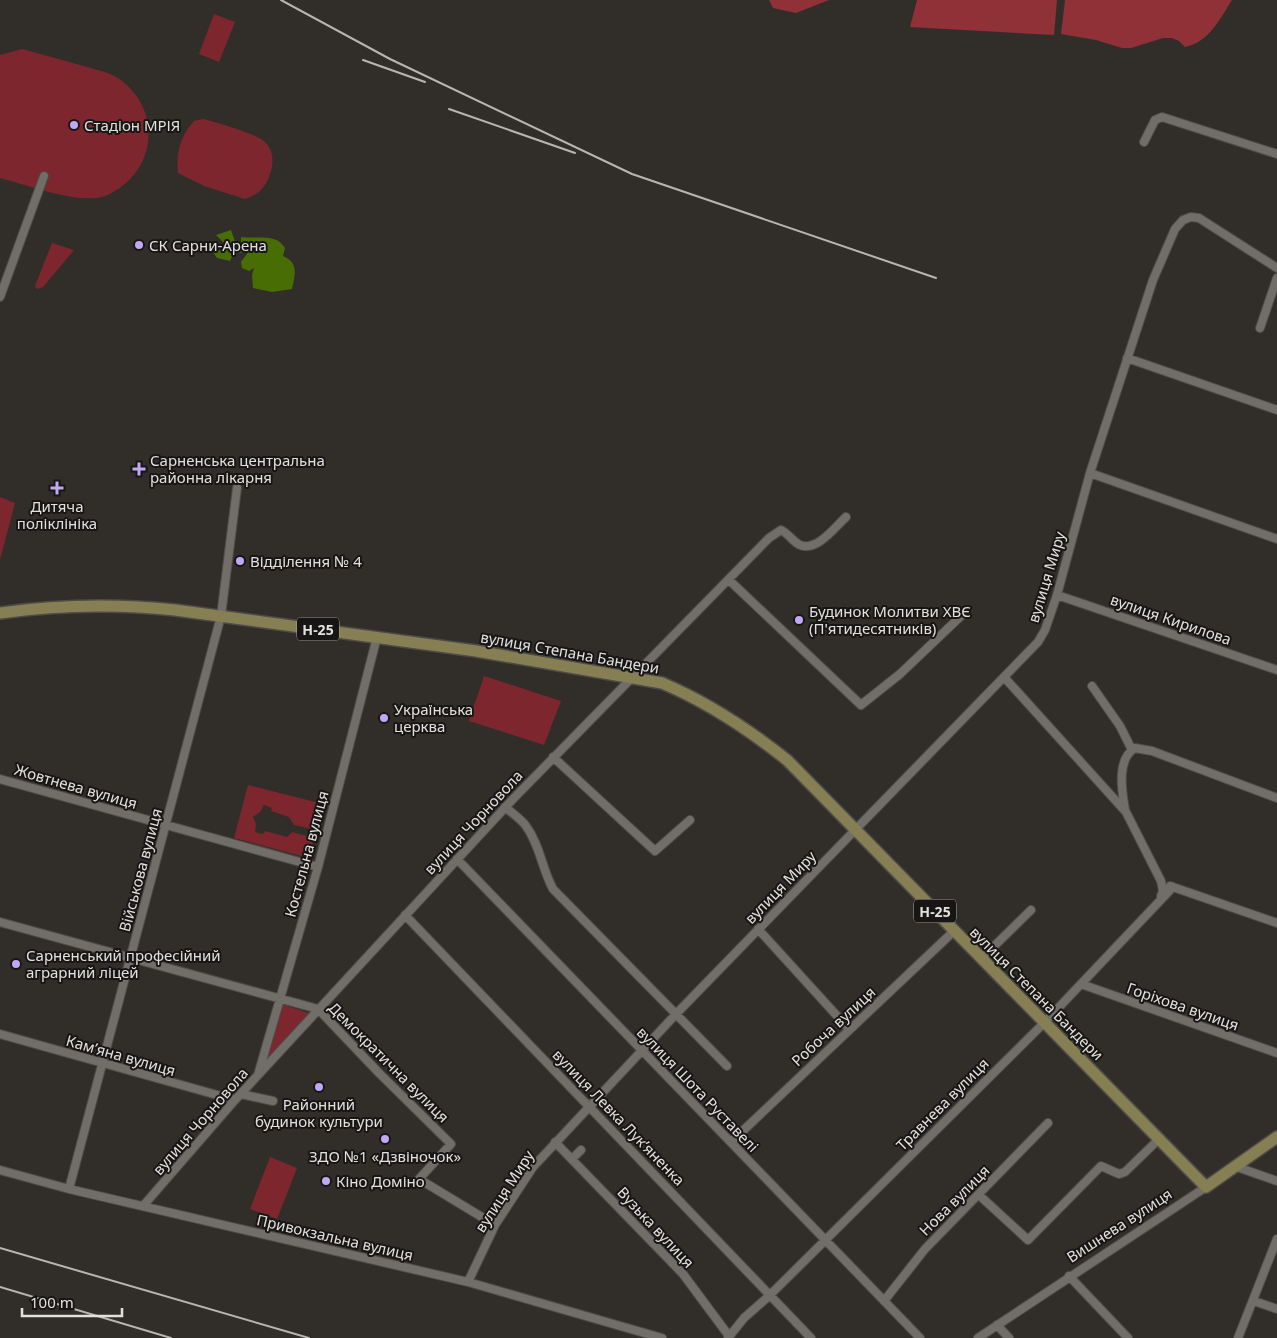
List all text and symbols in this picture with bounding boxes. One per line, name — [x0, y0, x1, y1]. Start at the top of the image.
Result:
place label: Стадіон МРІЯ — [84, 115, 180, 135]
marker: Стадіон МРІЯ — [68, 119, 80, 131]
place label: СК Сарни-Арена — [149, 235, 267, 255]
marker: СК Сарни-Арена — [133, 239, 145, 251]
place label: Сарненська центральна районна лікарня — [150, 450, 325, 487]
marker: Сарненська центральна районна лікарня — [132, 462, 146, 476]
marker: Дитяча поліклініка — [50, 481, 64, 495]
place label: Дитяча поліклініка — [17, 496, 97, 533]
street label: вулиця Миру — [1023, 529, 1069, 625]
place label: Відділення № 4 — [250, 551, 362, 571]
marker: Відділення № 4 — [234, 555, 246, 567]
street label: вулиця Кирилова — [1108, 589, 1234, 649]
place label: Будинок Молитви ХВЄ (П'ятидесятників) — [809, 601, 971, 638]
marker: Будинок Молитви ХВЄ (П'ятидесятників) — [793, 614, 805, 626]
road number: Н-25 — [297, 618, 339, 640]
street label: вулиця Степана Бандери — [479, 626, 661, 678]
place label: Українська церква — [394, 699, 473, 736]
marker: Українська церква — [378, 712, 390, 724]
street label: Жовтнева вулиця — [12, 759, 140, 813]
street label: вулиця Чорновола — [419, 766, 527, 878]
street label: Костельна вулиця — [280, 789, 332, 919]
street label: Військова вулиця — [114, 806, 166, 934]
street label: вулиця Миру — [740, 846, 820, 928]
road number: Н-25 — [914, 899, 956, 922]
street label: вулиця Степана Бандери — [966, 922, 1108, 1064]
place label: Сарненський професійний аграрний ліцей — [26, 945, 221, 982]
marker: Сарненський професійний аграрний ліцей — [10, 958, 22, 970]
street label: Горіхова вулиця — [1124, 977, 1242, 1035]
street label: Робоча вулиця — [787, 982, 879, 1070]
street label: Демократична вулиця — [324, 997, 454, 1127]
street label: вулиця Шота Руставелі — [633, 1022, 763, 1156]
street label: Камʼяна вулиця — [64, 1030, 178, 1080]
street label: вулиця Левка Лукʼяненка — [549, 1045, 689, 1189]
street label: Травнева вулиця — [891, 1053, 993, 1155]
street label: вулиця Чорновола — [148, 1063, 252, 1179]
marker: Районний будинок культури — [313, 1081, 325, 1093]
place label: Районний будинок культури — [255, 1094, 383, 1131]
marker: ЗДО №1 «Дзвіночок» — [379, 1133, 391, 1145]
place label: ЗДО №1 «Дзвіночок» — [309, 1146, 461, 1166]
street label: вулиця Миру — [470, 1146, 538, 1236]
street label: Нова вулиця — [914, 1160, 994, 1240]
place label: Кіно Доміно — [336, 1171, 425, 1191]
marker: Кіно Доміно — [320, 1175, 332, 1187]
street label: Вузька вулиця — [613, 1182, 699, 1272]
street label: Вишнева вулиця — [1062, 1183, 1176, 1267]
street label: Привокзальна вулиця — [255, 1209, 415, 1265]
scale bar — [22, 1286, 122, 1318]
text: 100 m — [30, 1292, 74, 1312]

